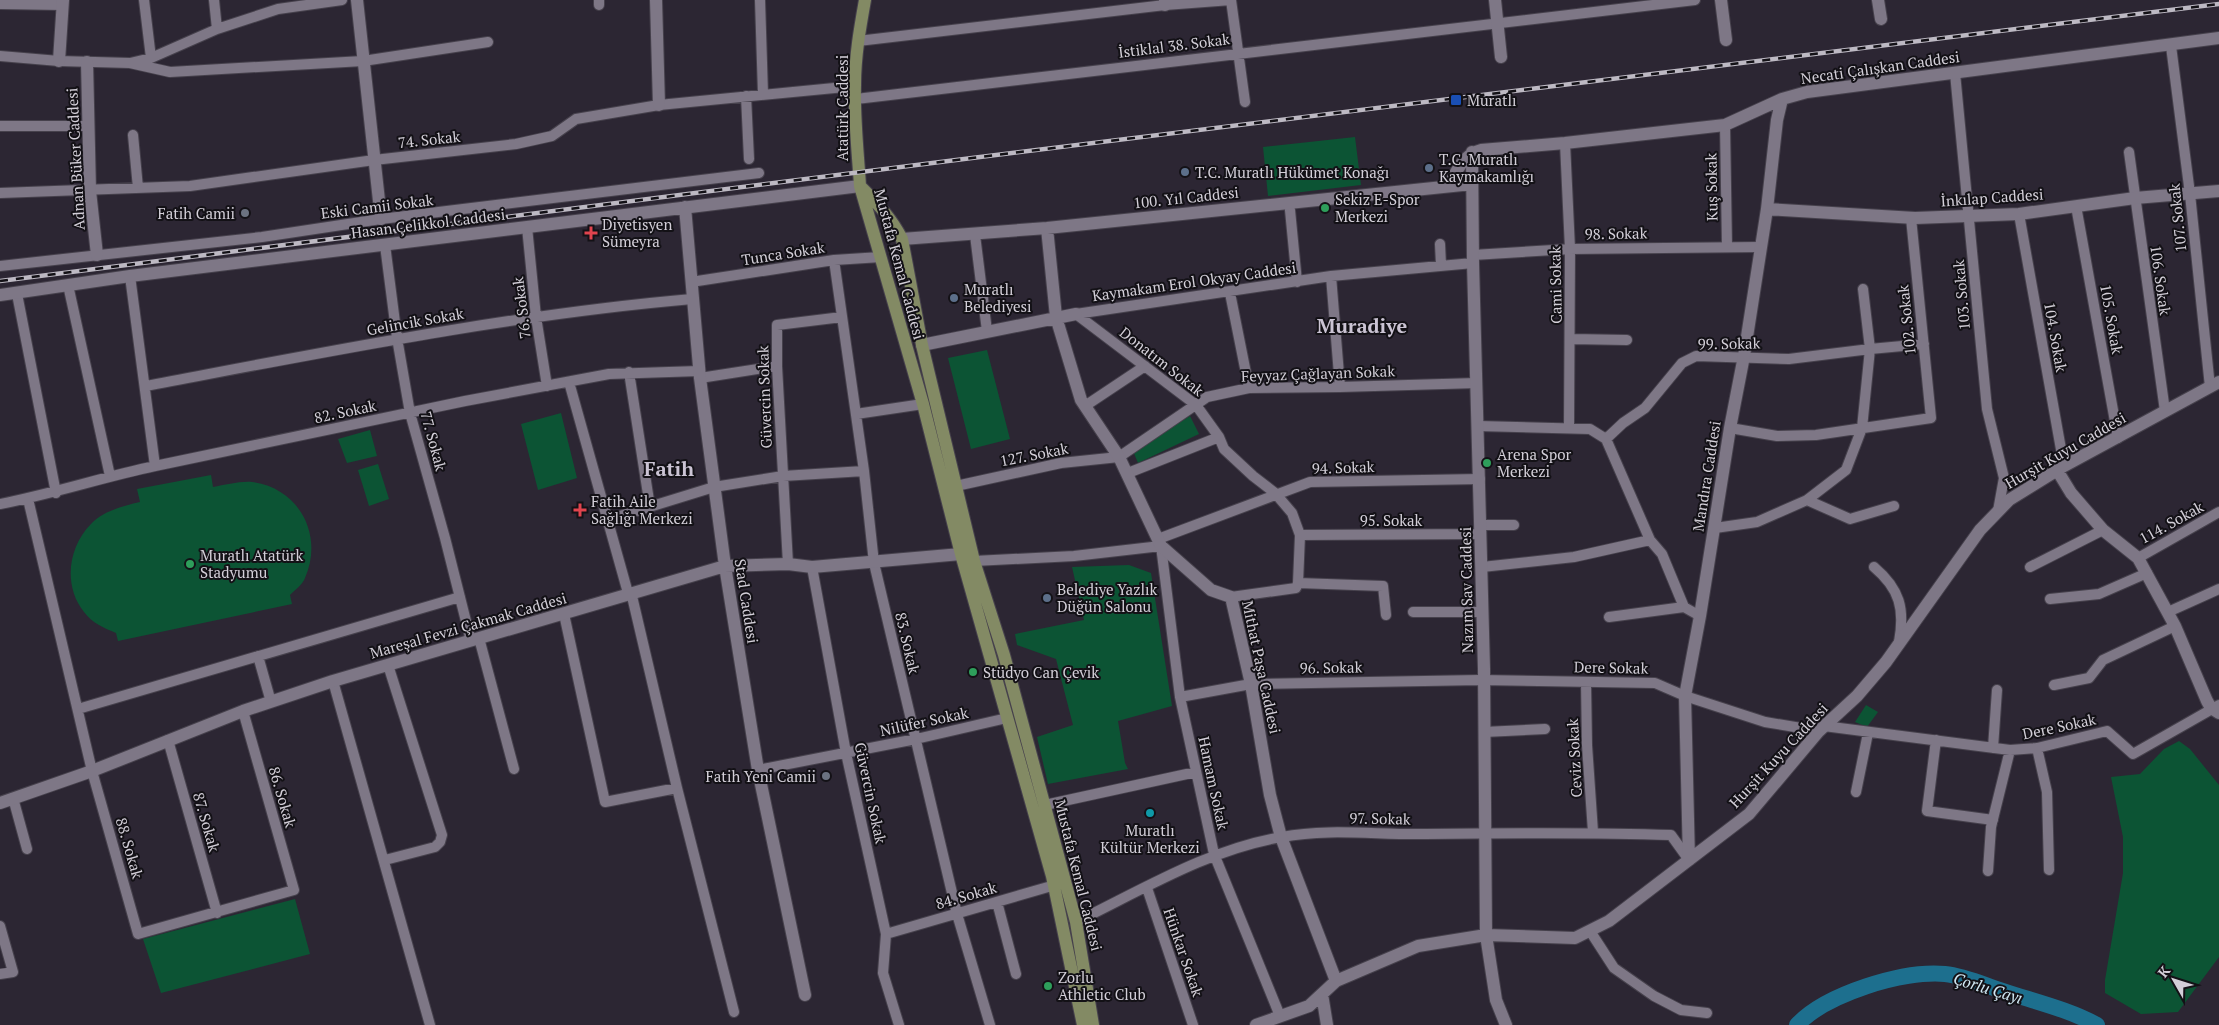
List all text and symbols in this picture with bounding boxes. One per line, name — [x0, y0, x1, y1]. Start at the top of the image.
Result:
street label: İstiklal 38. Sokak — [1117, 28, 1231, 62]
street label: Necati Çalışkan Caddesi — [1799, 46, 1961, 88]
street label: Atatürk Caddesi — [832, 55, 852, 161]
street label: Adnan Büker Caddesi — [61, 87, 89, 231]
place label: Muratlı — [1467, 90, 1517, 110]
marker: Muratlı — [1449, 93, 1463, 107]
street label: 74. Sokak — [397, 126, 461, 152]
place label: T.C. Muratlı Kaymakamlığı — [1439, 149, 1534, 186]
street label: Kuş Sokak — [1700, 153, 1722, 221]
place label: T.C. Muratlı Hükümet Konağı — [1195, 162, 1389, 182]
marker: T.C. Muratlı Kaymakamlığı — [1423, 162, 1435, 174]
marker: T.C. Muratlı Hükümet Konağı — [1179, 166, 1191, 178]
street label: 100. Yıl Caddesi — [1132, 182, 1240, 212]
street label: 107. Sokak — [2163, 182, 2191, 253]
street label: İnkılap Caddesi — [1940, 183, 2044, 211]
street label: Mustafa Kemal Caddesi — [870, 186, 930, 342]
street label: Eski Camii Sokak — [320, 189, 435, 223]
place label: Sekiz E-Spor Merkezi — [1335, 189, 1420, 226]
marker: Sekiz E-Spor Merkezi — [1319, 202, 1331, 214]
place label: Fatih Camii — [158, 203, 235, 223]
street label: Hasan Çelikkol Caddesi — [350, 204, 506, 242]
marker: Fatih Camii — [239, 207, 251, 219]
place label: Diyetisyen Sümeyra — [602, 214, 672, 251]
street label: 98. Sokak — [1585, 222, 1648, 244]
marker: Diyetisyen Sümeyra — [584, 226, 598, 240]
street label: Tunca Sokak — [740, 237, 826, 269]
street label: 106. Sokak — [2146, 244, 2176, 317]
street label: Cami Sokak — [1544, 246, 1566, 324]
street label: Kaymakam Erol Okyay Caddesi — [1091, 257, 1297, 305]
street label: 103. Sokak — [1948, 259, 1974, 331]
street label: 76. Sokak — [507, 275, 535, 340]
place label: Muratlı Belediyesi — [964, 279, 1032, 316]
street label: 105. Sokak — [2096, 282, 2128, 356]
street label: 102. Sokak — [1892, 284, 1920, 356]
marker: Muratlı Belediyesi — [948, 292, 960, 304]
street label: 104. Sokak — [2040, 300, 2072, 374]
street label: Gelincik Sokak — [365, 303, 465, 339]
district label: Muradiye — [1317, 312, 1407, 339]
street label: Donatım Sokak — [1116, 322, 1208, 400]
street label: 99. Sokak — [1698, 332, 1761, 354]
street label: Güvercin Sokak — [752, 345, 776, 449]
street label: Feyyaz Çağlayan Sokak — [1241, 360, 1396, 386]
street label: 82. Sokak — [312, 395, 378, 427]
street label: Hurşit Kuyu Caddesi — [2001, 407, 2129, 493]
street label: 77. Sokak — [416, 409, 452, 473]
street label: Mandıra Caddesi — [1687, 419, 1725, 533]
street label: 127. Sokak — [998, 438, 1070, 470]
place label: Arena Spor Merkezi — [1497, 444, 1572, 481]
district label: Fatih — [644, 455, 694, 482]
street label: 94. Sokak — [1311, 456, 1375, 478]
marker: Arena Spor Merkezi — [1481, 457, 1493, 469]
place label: Fatih Aile Sağlığı Merkezi — [591, 491, 693, 528]
street label: 114. Sokak — [2135, 496, 2207, 548]
marker: Fatih Aile Sağlığı Merkezi — [573, 503, 587, 517]
street label: 95. Sokak — [1360, 510, 1423, 530]
street label: Nazım Sav Caddesi — [1455, 527, 1477, 653]
place label: Muratlı Atatürk Stadyumu — [200, 545, 304, 582]
street label: Stad Caddesi — [730, 557, 764, 645]
marker: Muratlı Atatürk Stadyumu — [184, 558, 196, 570]
place label: Belediye Yazlık Düğün Salonu — [1057, 579, 1158, 616]
street label: Mareşal Fevzi Çakmak Caddesi — [367, 587, 569, 663]
marker: Belediye Yazlık Düğün Salonu — [1041, 592, 1053, 604]
street label: Mithat Paşa Caddesi — [1238, 599, 1286, 735]
street label: 83. Sokak — [891, 610, 925, 676]
street label: 96. Sokak — [1300, 656, 1363, 678]
street label: Dere Sokak — [1574, 656, 1649, 678]
place label: Stüdyo Can Çevik — [983, 662, 1099, 682]
marker: Stüdyo Can Çevik — [967, 666, 979, 678]
street label: Hurşit Kuyu Caddesi — [1724, 698, 1832, 812]
street label: Nilüfer Sokak — [878, 702, 970, 740]
street label: Dere Sokak — [2020, 708, 2098, 744]
street label: Ceviz Sokak — [1562, 718, 1586, 798]
street label: Hamam Sokak — [1194, 734, 1234, 832]
street label: Güvercin Sokak — [851, 741, 892, 846]
street label: 86. Sokak — [265, 764, 301, 830]
place label: Fatih Yeni Camii — [706, 766, 816, 786]
marker: Fatih Yeni Camii — [820, 770, 832, 782]
street label: 87. Sokak — [189, 790, 225, 854]
street label: Mustafa Kemal Caddesi — [1051, 797, 1107, 953]
marker: Muratlı Kültür Merkezi — [1144, 807, 1156, 819]
street label: 97. Sokak — [1349, 807, 1411, 829]
street label: 88. Sokak — [112, 815, 148, 881]
place label: Muratlı Kültür Merkezi — [1100, 820, 1200, 857]
street label: 84. Sokak — [933, 877, 999, 913]
street label: Hünkar Sokak — [1159, 905, 1209, 999]
north arrow — [2149, 955, 2199, 1005]
text: K — [2153, 962, 2174, 981]
place label: Zorlu Athletic Club — [1058, 967, 1146, 1004]
water label: Çorlu Çayı — [1951, 967, 2025, 1009]
marker: Zorlu Athletic Club — [1042, 980, 1054, 992]

